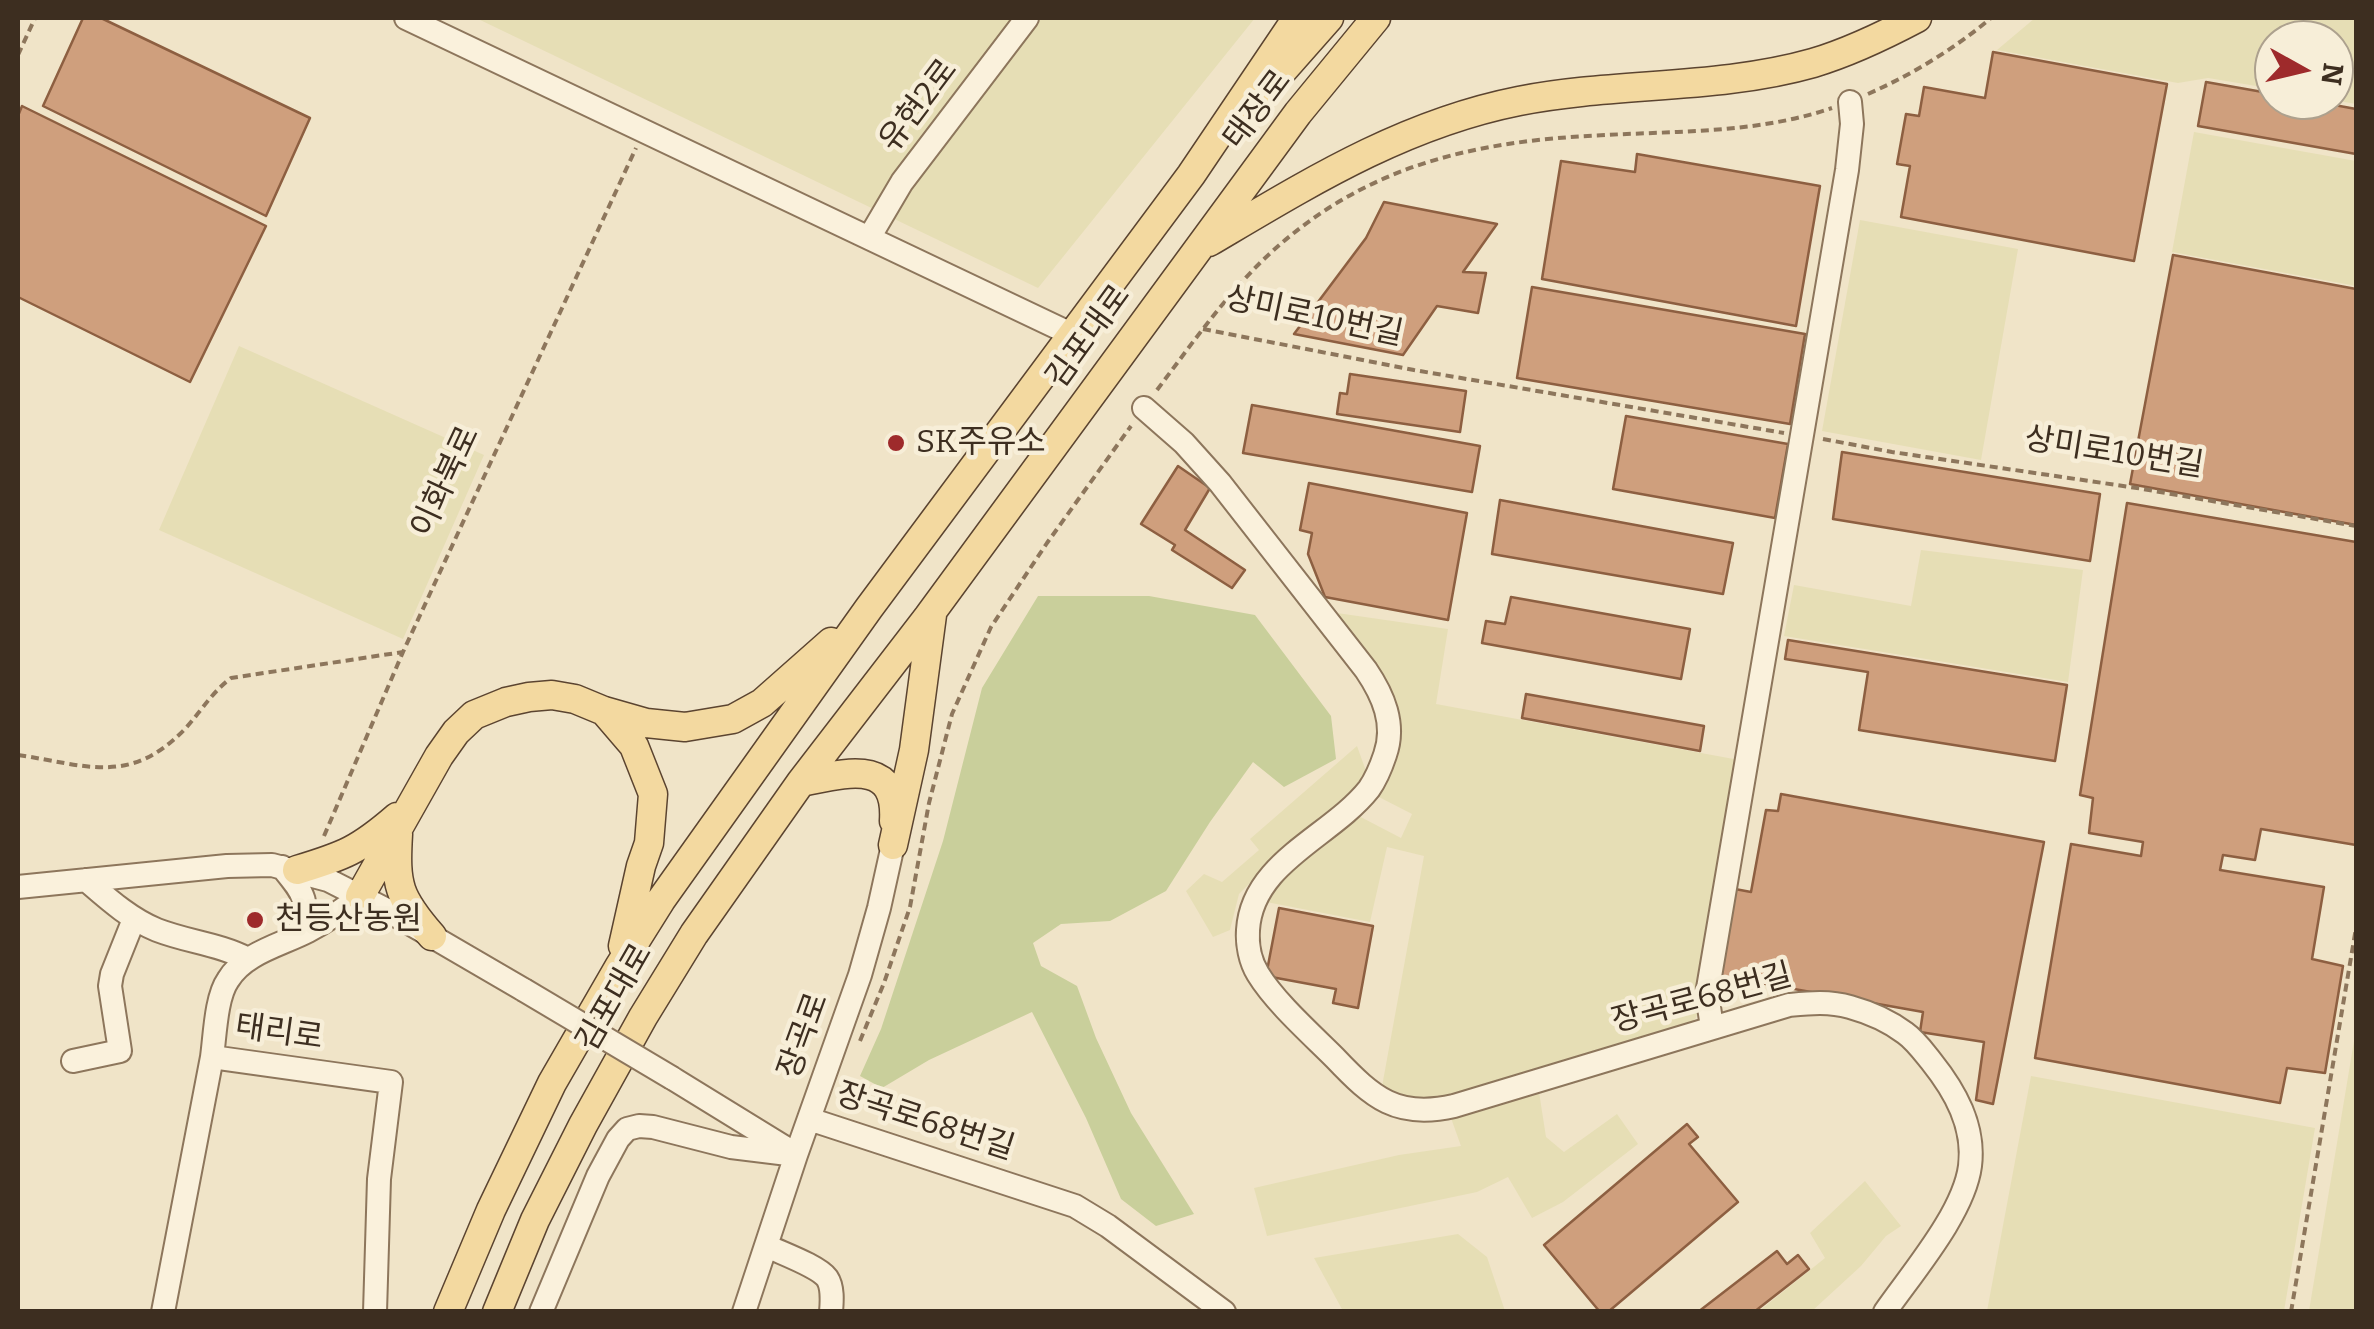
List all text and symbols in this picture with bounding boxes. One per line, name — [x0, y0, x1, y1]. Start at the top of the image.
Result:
north arrow — [2254, 20, 2354, 120]
street label: 유현2로 — [872, 52, 966, 160]
text: N — [2314, 61, 2350, 87]
street label: 태장로 — [1216, 63, 1300, 157]
street label: 김포대로 — [1039, 278, 1139, 396]
street label: 상미로10번길 — [1222, 279, 1406, 355]
street label: 상미로10번길 — [2022, 420, 2206, 486]
street label: 이화북로 — [404, 421, 488, 543]
place label: SK주유소 — [916, 424, 1046, 462]
marker: SK주유소 — [885, 432, 907, 454]
place label: 천등산농원 — [275, 901, 422, 939]
marker: 천등산농원 — [244, 909, 266, 931]
street label: 김포대로 — [569, 937, 661, 1059]
street label: 장곡로68번길 — [1608, 956, 1796, 1042]
street label: 장곡로 — [771, 988, 837, 1084]
street label: 태리로 — [233, 1008, 325, 1058]
street label: 장곡로68번길 — [831, 1075, 1019, 1169]

